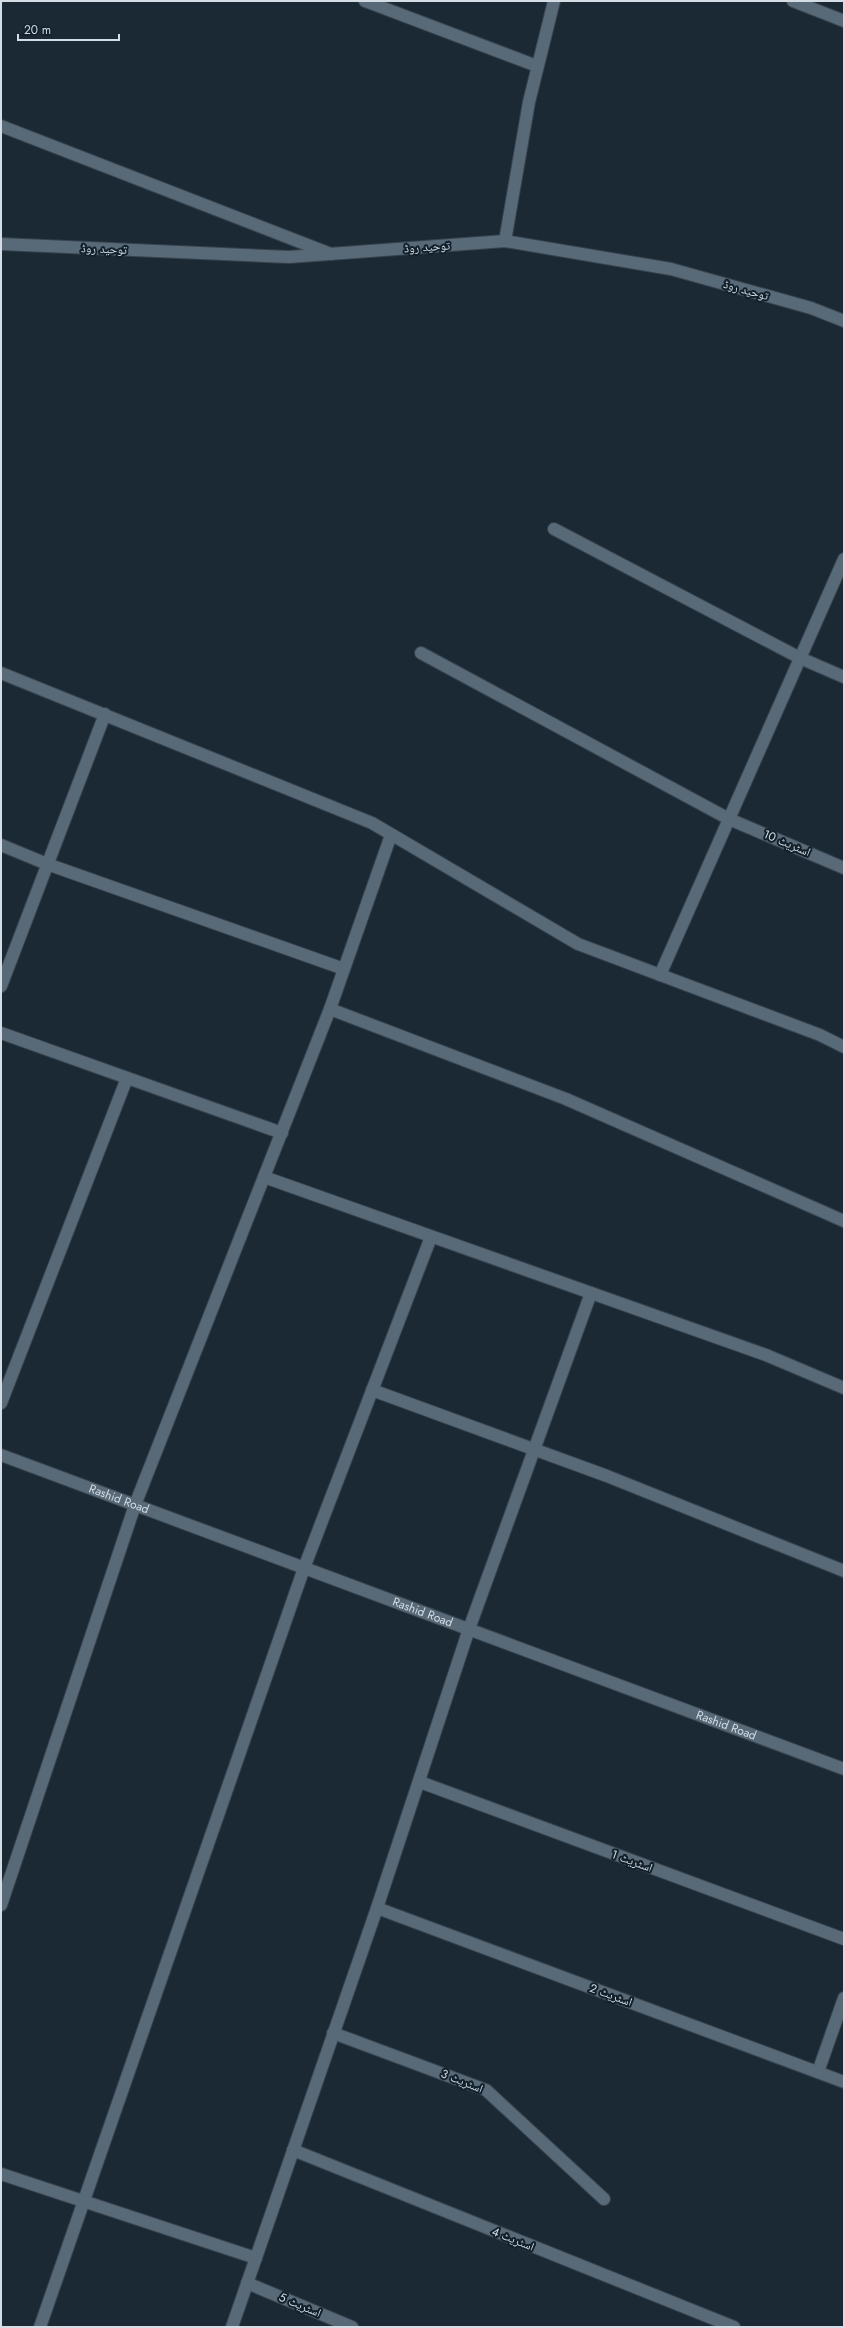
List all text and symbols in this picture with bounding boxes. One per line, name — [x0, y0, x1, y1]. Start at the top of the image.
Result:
scale bar — [18, 16, 119, 42]
text: 20 m — [24, 21, 51, 39]
street label: توحید روڈ — [403, 236, 451, 258]
street label: توحید روڈ — [81, 239, 128, 259]
street label: توحید روڈ — [721, 275, 771, 305]
street label: اسٹریٹ 10 — [760, 825, 814, 861]
street label: Rashid Road — [86, 1480, 152, 1518]
street label: Rashid Road — [390, 1593, 455, 1632]
street label: Rashid Road — [694, 1706, 759, 1745]
street label: اسٹریٹ 1 — [609, 1845, 655, 1877]
street label: اسٹریٹ 2 — [587, 1979, 635, 2011]
street label: اسٹریٹ 3 — [438, 2064, 486, 2098]
street label: اسٹریٹ 4 — [489, 2222, 537, 2256]
street label: اسٹریٹ 5 — [276, 2288, 324, 2322]

